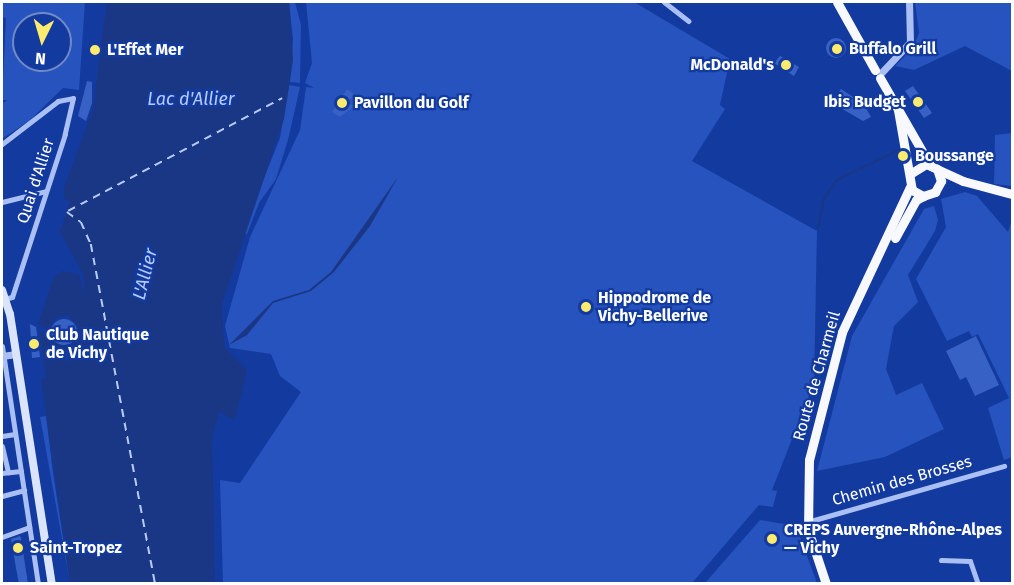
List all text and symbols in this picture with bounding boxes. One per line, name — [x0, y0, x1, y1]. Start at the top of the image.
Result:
north arrow — [12, 12, 72, 72]
place label: Buffalo Grill — [849, 39, 936, 59]
place label: L'Effet Mer — [107, 40, 183, 60]
marker: Buffalo Grill — [830, 42, 844, 56]
marker: L'Effet Mer — [88, 43, 102, 57]
text: N — [34, 49, 47, 68]
place label: McDonald's — [691, 55, 774, 75]
marker: McDonald's — [779, 58, 793, 72]
water label: Lac d'Allier — [147, 88, 235, 110]
place label: Ibis Budget — [824, 92, 906, 112]
place label: Pavillon du Golf — [354, 93, 468, 113]
marker: Ibis Budget — [911, 95, 925, 109]
marker: Pavillon du Golf — [335, 96, 349, 110]
street label: Quai d'Allier — [13, 136, 59, 226]
place label: Boussange — [915, 146, 994, 166]
marker: Boussange — [896, 149, 910, 163]
water label: L'Allier — [128, 246, 162, 302]
place label: Hippodrome de Vichy-Bellerive — [598, 288, 711, 326]
marker: Hippodrome de Vichy-Bellerive — [579, 300, 593, 314]
street label: Route de Charmeil — [789, 309, 845, 443]
place label: Club Nautique de Vichy — [46, 325, 149, 363]
marker: Club Nautique de Vichy — [27, 337, 41, 351]
street label: Chemin des Brosses — [830, 452, 974, 510]
place label: CREPS Auvergne-Rhône-Alpes — Vichy — [784, 520, 1002, 558]
marker: CREPS Auvergne-Rhône-Alpes — Vichy — [765, 532, 779, 546]
place label: Saint-Tropez — [30, 538, 122, 558]
marker: Saint-Tropez — [11, 541, 25, 555]

